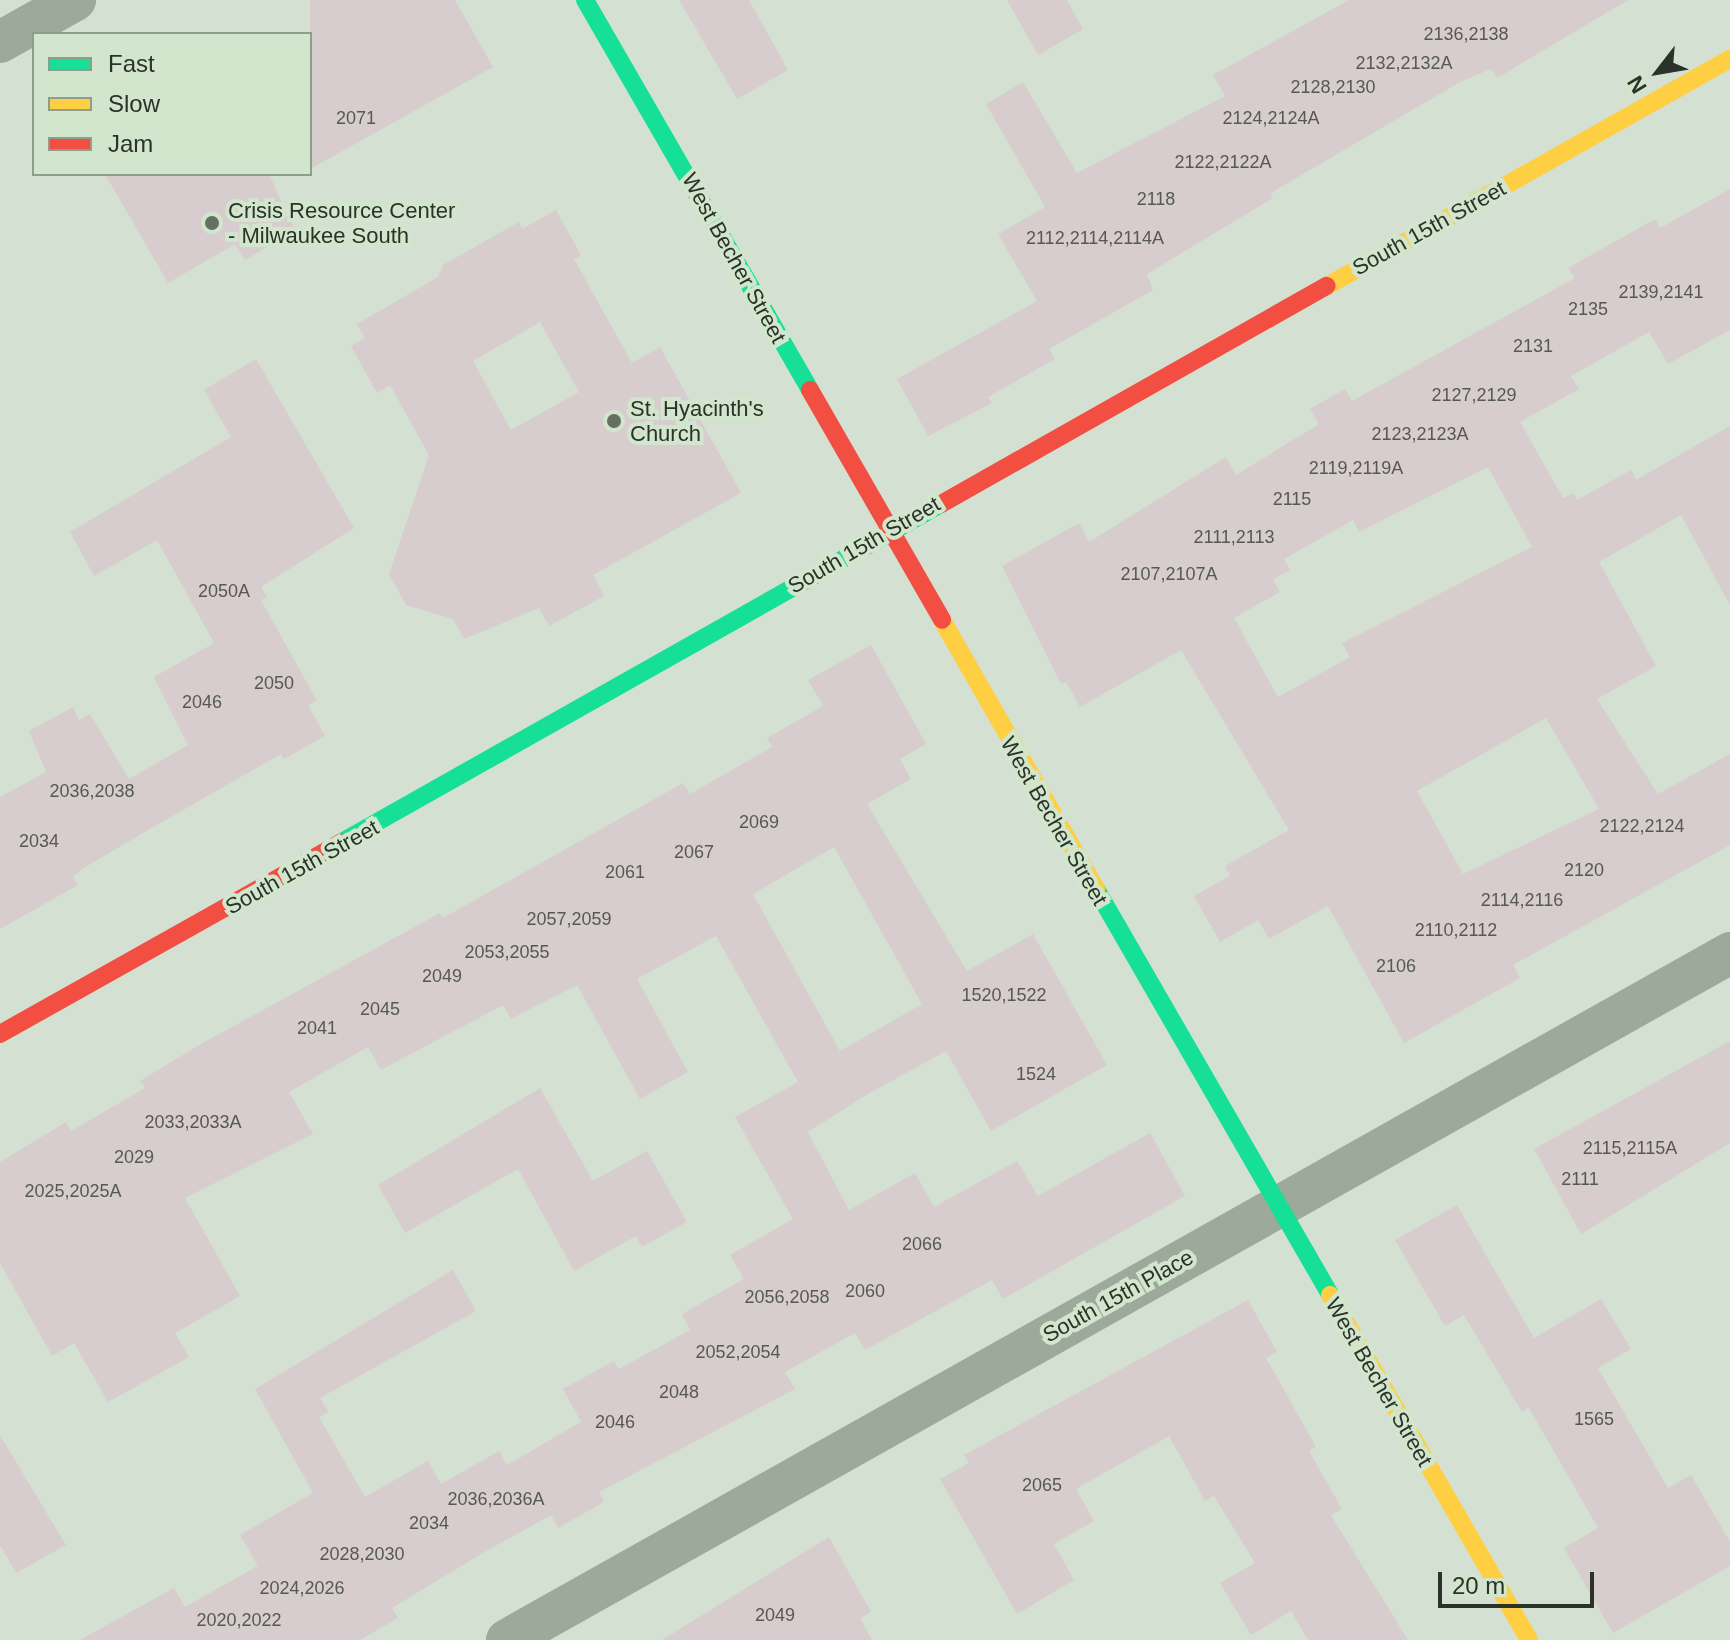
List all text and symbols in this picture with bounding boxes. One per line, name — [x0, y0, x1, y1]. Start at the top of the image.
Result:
house number: 2136,2138 — [1423, 23, 1509, 45]
legend — [32, 32, 312, 176]
north arrow — [1618, 32, 1698, 112]
text: Fast — [108, 50, 155, 77]
house number: 2132,2132A — [1355, 52, 1453, 74]
text: N — [1622, 71, 1652, 98]
house number: 2128,2130 — [1290, 76, 1376, 98]
text: Slow — [108, 90, 160, 117]
house number: 2071 — [336, 107, 376, 129]
house number: 2124,2124A — [1222, 107, 1320, 129]
text: Jam — [108, 130, 153, 157]
house number: 2122,2122A — [1174, 151, 1272, 173]
street label: West Becher Street — [676, 168, 792, 348]
street label: South 15th Street — [1348, 175, 1510, 281]
house number: 2118 — [1137, 188, 1175, 210]
place label: Crisis Resource Center - Milwaukee South — [228, 197, 455, 248]
marker: Crisis Resource Center - Milwaukee South — [203, 214, 221, 232]
house number: 2112,2114,2114A — [1026, 227, 1164, 249]
house number: 2139,2141 — [1618, 281, 1704, 303]
house number: 2135 — [1568, 298, 1608, 320]
house number: 2131 — [1513, 335, 1553, 357]
house number: 2127,2129 — [1431, 384, 1517, 406]
place label: St. Hyacinth's Church — [630, 395, 764, 446]
marker: St. Hyacinth's Church — [605, 412, 623, 430]
house number: 2123,2123A — [1371, 423, 1469, 445]
house number: 2119,2119A — [1309, 457, 1403, 479]
house number: 2115 — [1273, 488, 1311, 510]
street label: South 15th Street — [783, 491, 945, 599]
house number: 2111,2113 — [1193, 526, 1275, 548]
house number: 2107,2107A — [1120, 563, 1218, 585]
house number: 2050A — [198, 580, 250, 602]
house number: 2050 — [254, 672, 294, 694]
house number: 2046 — [182, 691, 222, 713]
street label: West Becher Street — [995, 732, 1113, 910]
house number: 2036,2038 — [49, 780, 135, 802]
house number: 2069 — [739, 811, 779, 833]
street label: South 15th Street — [221, 814, 383, 920]
house number: 2122,2124 — [1599, 815, 1685, 837]
house number: 2034 — [19, 830, 59, 852]
house number: 2067 — [674, 841, 714, 863]
house number: 2120 — [1564, 859, 1604, 881]
house number: 2061 — [605, 861, 645, 883]
house number: 2114,2116 — [1481, 889, 1563, 911]
house number: 2057,2059 — [526, 908, 612, 930]
house number: 2110,2112 — [1415, 919, 1497, 941]
house number: 2053,2055 — [464, 941, 550, 963]
house number: 2106 — [1376, 955, 1416, 977]
house number: 2049 — [422, 965, 462, 987]
house number: 1520,1522 — [961, 984, 1047, 1006]
house number: 2045 — [360, 998, 400, 1020]
house number: 2041 — [297, 1017, 337, 1039]
house number: 1524 — [1016, 1063, 1056, 1085]
house number: 2033,2033A — [144, 1111, 242, 1133]
house number: 2115,2115A — [1583, 1137, 1677, 1159]
house number: 2029 — [114, 1146, 154, 1168]
house number: 2111 — [1561, 1168, 1599, 1190]
house number: 2025,2025A — [24, 1180, 122, 1202]
house number: 2066 — [902, 1233, 942, 1255]
street label: South 15th Place — [1038, 1244, 1198, 1348]
house number: 2060 — [845, 1280, 885, 1302]
house number: 2056,2058 — [744, 1286, 830, 1308]
street label: West Becher Street — [1320, 1293, 1438, 1471]
house number: 2052,2054 — [695, 1341, 781, 1363]
house number: 2048 — [659, 1381, 699, 1403]
house number: 1565 — [1574, 1408, 1614, 1430]
house number: 2046 — [595, 1411, 635, 1433]
house number: 2065 — [1022, 1474, 1062, 1496]
house number: 2036,2036A — [447, 1488, 545, 1510]
house number: 2034 — [409, 1512, 449, 1534]
house number: 2028,2030 — [319, 1543, 405, 1565]
scale bar — [1442, 1556, 1598, 1606]
text: 20 m — [1452, 1572, 1505, 1599]
house number: 2024,2026 — [259, 1577, 345, 1599]
house number: 2049 — [755, 1604, 795, 1626]
house number: 2020,2022 — [196, 1609, 282, 1631]

